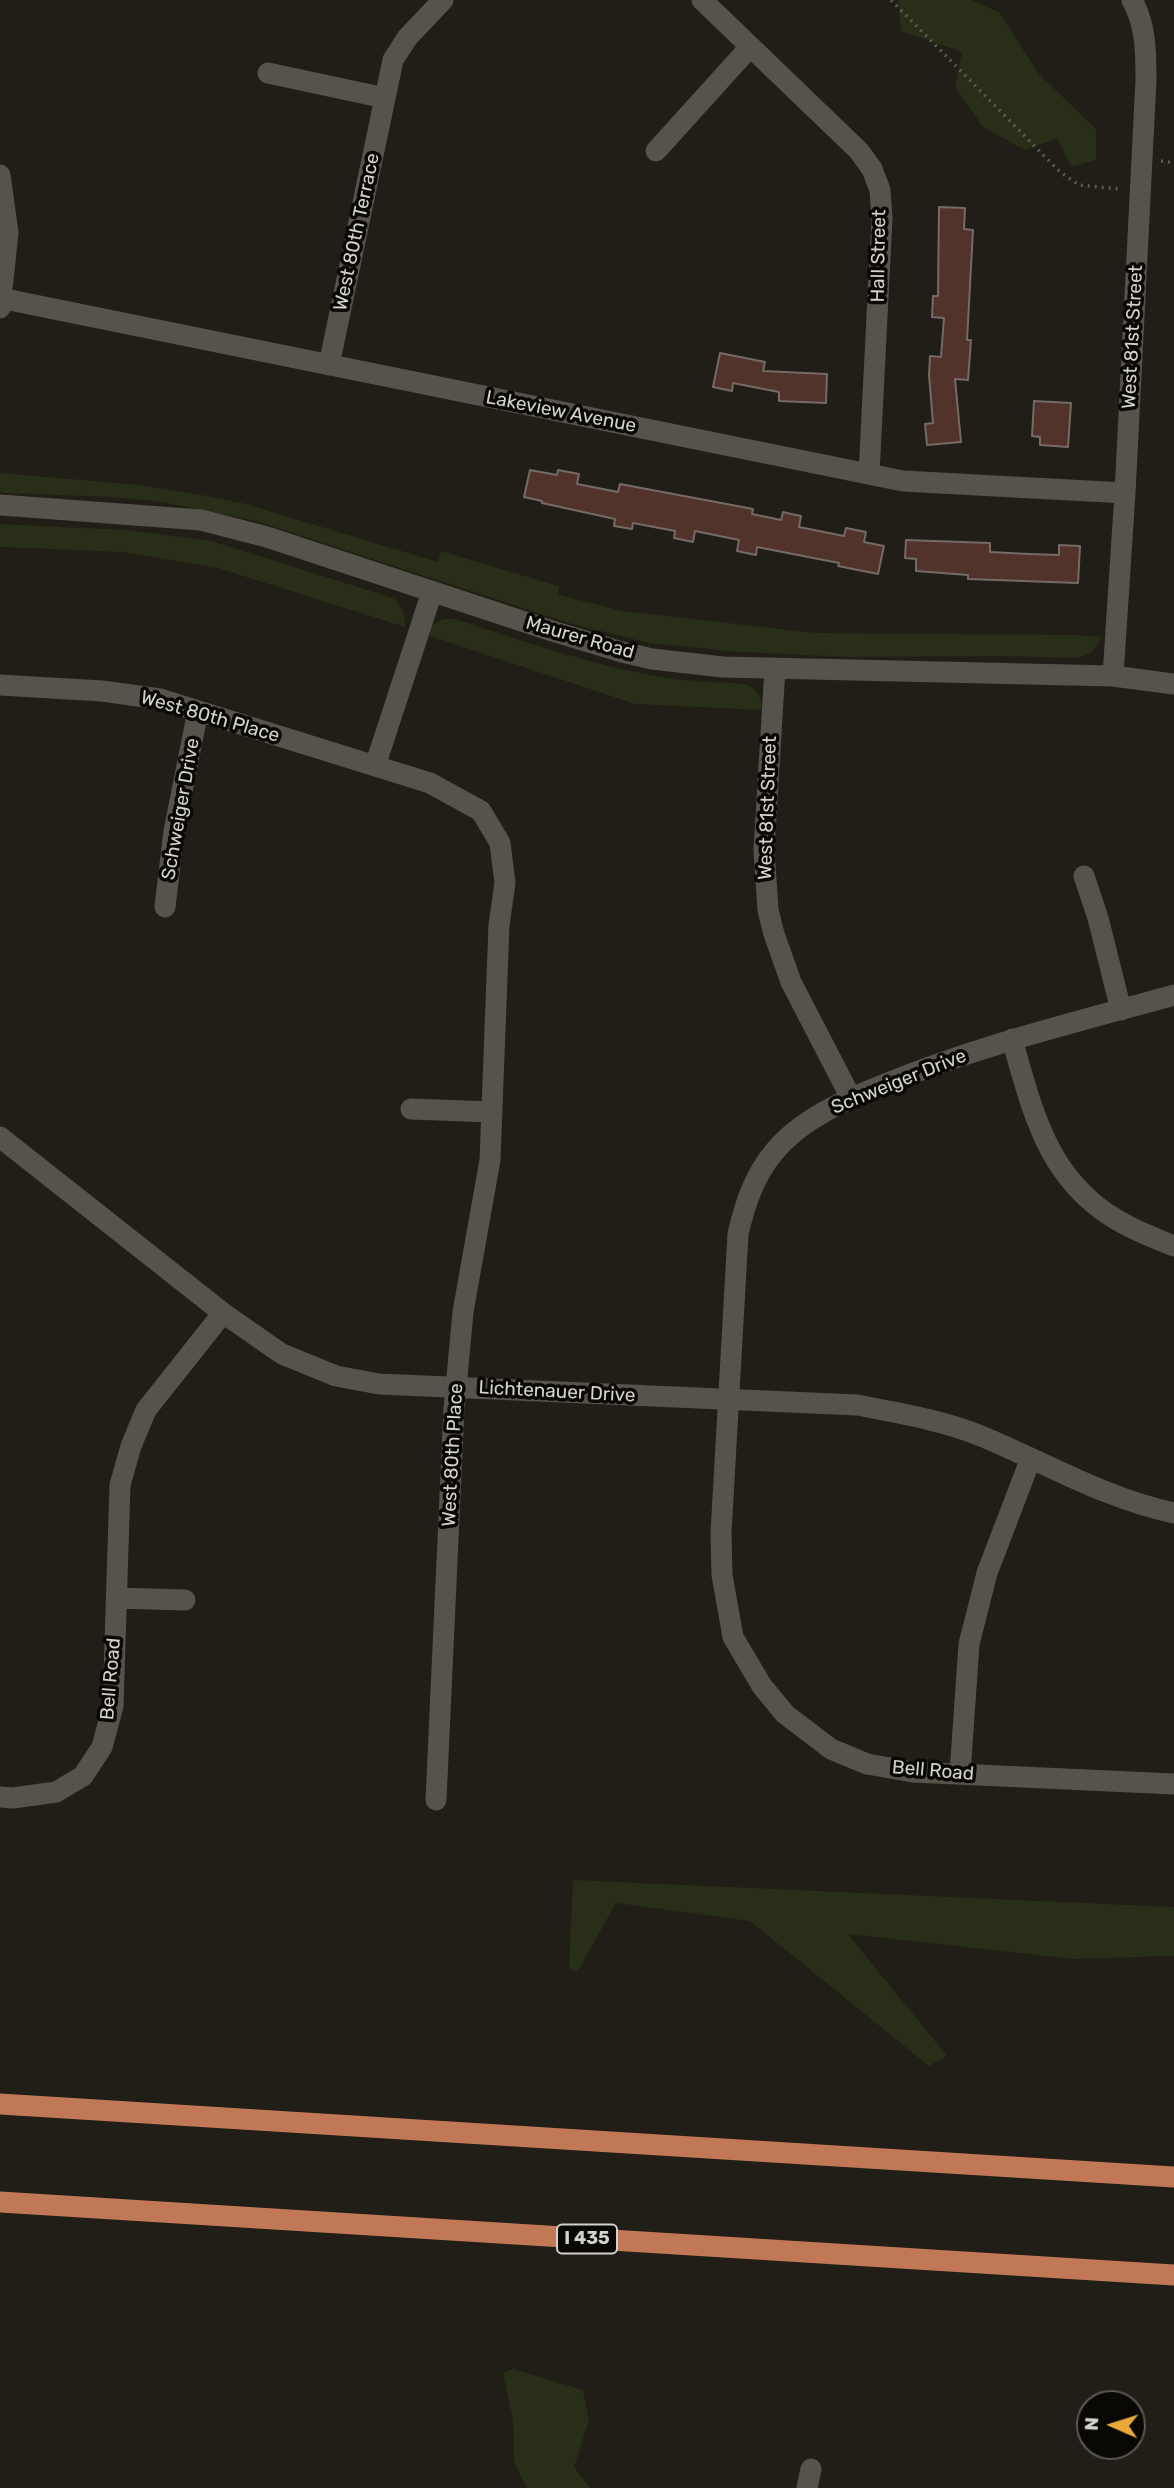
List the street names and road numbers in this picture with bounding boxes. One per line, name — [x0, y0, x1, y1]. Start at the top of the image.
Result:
street label: West 80th Terrace — [329, 151, 385, 313]
street label: Hall Street — [867, 209, 891, 303]
street label: West 81st Street — [1118, 264, 1148, 410]
street label: Lakeview Avenue — [484, 386, 638, 438]
street label: Maurer Road — [523, 612, 637, 664]
street label: West 80th Place — [138, 686, 282, 748]
street label: Schweiger Drive — [157, 736, 205, 882]
street label: West 81st Street — [754, 736, 782, 880]
street label: Schweiger Drive — [828, 1045, 970, 1119]
street label: Lichtenauer Drive — [478, 1377, 636, 1407]
street label: West 80th Place — [438, 1383, 468, 1527]
street label: Bell Road — [96, 1637, 126, 1721]
street label: Bell Road — [891, 1756, 975, 1786]
road number: I 435 — [557, 2224, 617, 2253]

